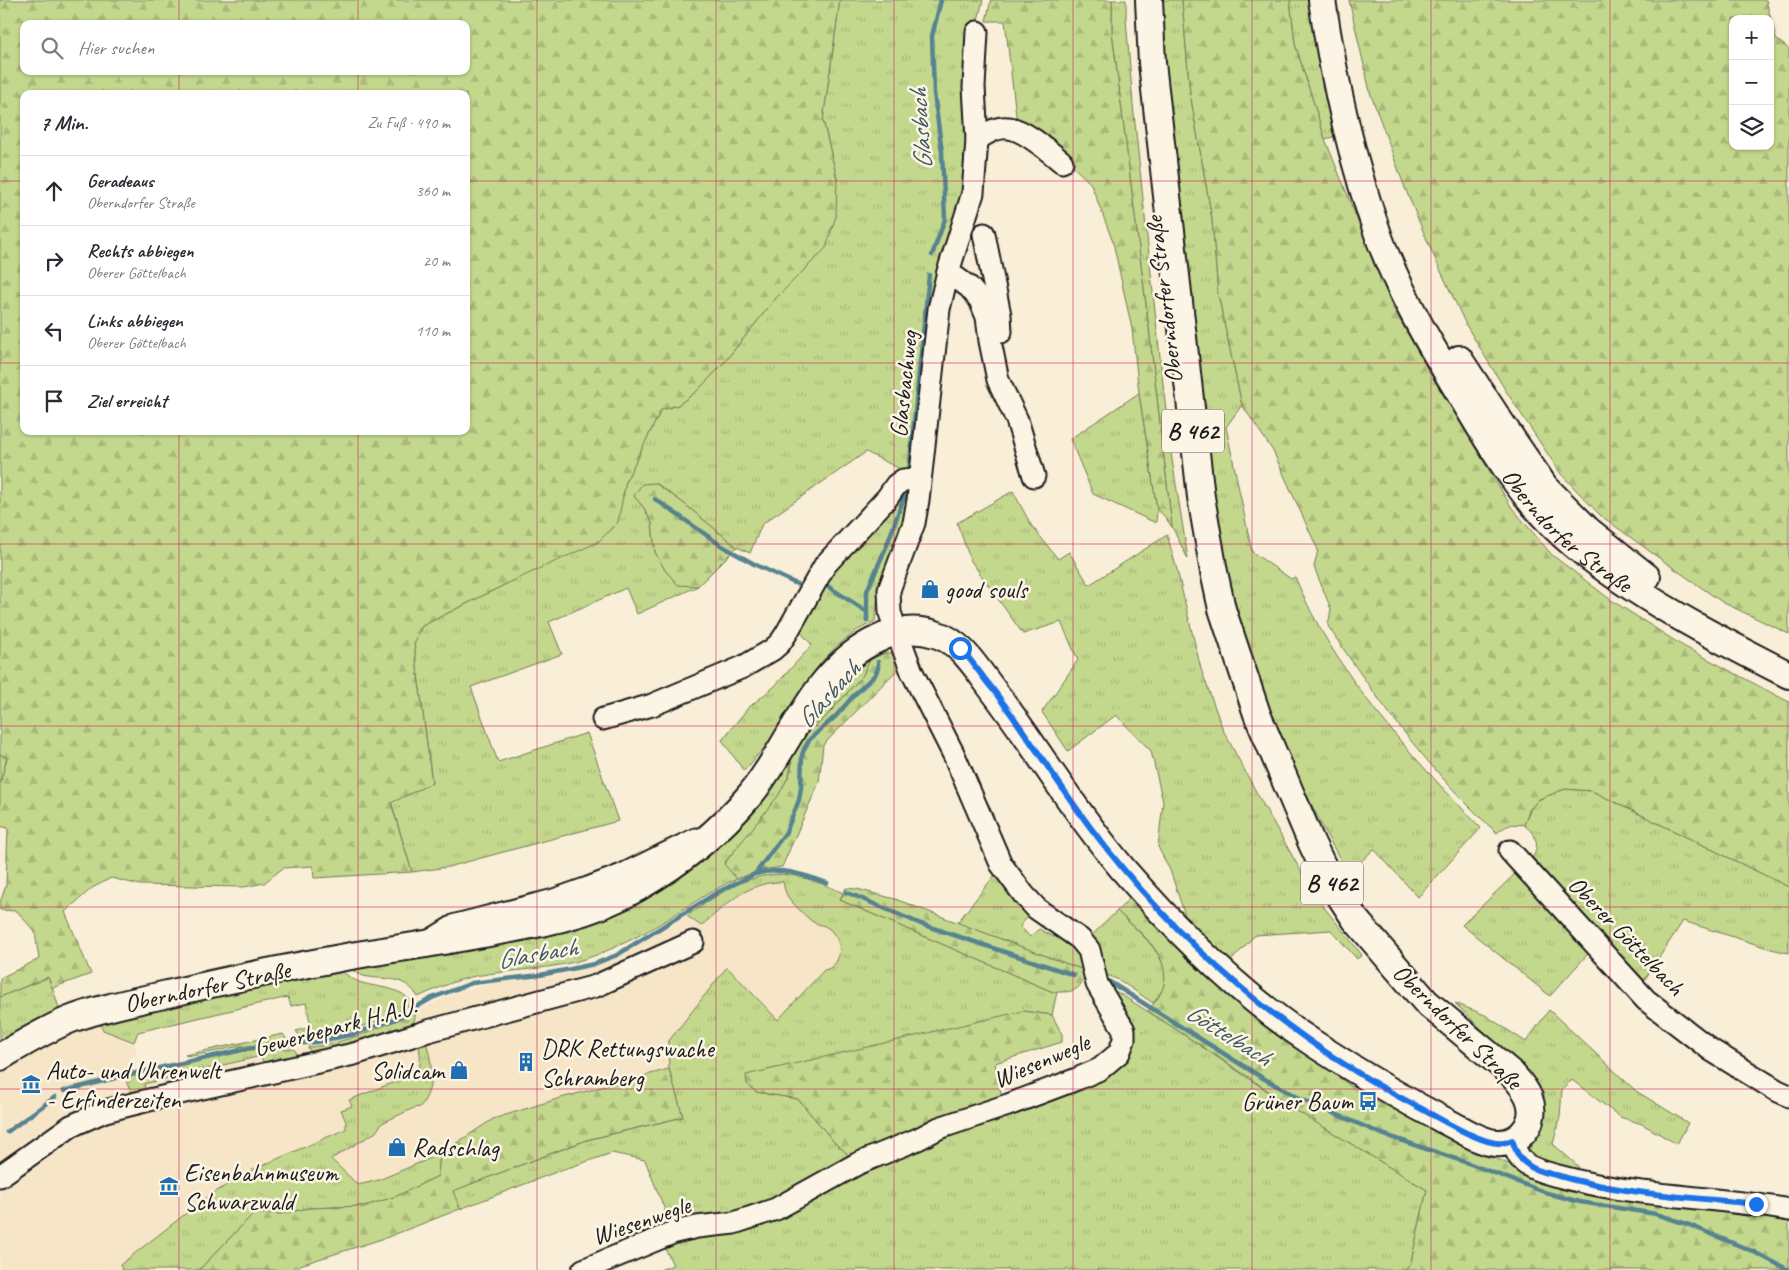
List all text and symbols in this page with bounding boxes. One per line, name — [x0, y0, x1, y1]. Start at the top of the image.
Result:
map controls — [1729, 15, 1774, 150]
button: + — [1729, 15, 1774, 60]
search box — [20, 20, 470, 75]
icon: search — [38, 34, 66, 62]
text: Hier suchen — [78, 36, 154, 60]
button: − — [1729, 60, 1774, 105]
water label: Glasbach — [901, 86, 940, 170]
button: layers — [1729, 105, 1774, 150]
text: 7 Min. — [40, 110, 88, 136]
text: Zu Fuß · 490 m — [367, 113, 450, 133]
text: Geradeaus — [87, 169, 154, 193]
icon: ahead — [40, 177, 68, 205]
text: 360 m — [416, 181, 450, 201]
text: Oberndorfer Straße — [87, 193, 195, 213]
street label: Oberndorfer Straße — [1138, 213, 1190, 385]
text: Rechts abbiegen — [87, 239, 193, 263]
icon: right — [40, 247, 68, 275]
text: 20 m — [423, 251, 450, 271]
text: Oberer Göttelbach — [87, 263, 186, 283]
text: Links abbiegen — [87, 309, 183, 333]
icon: left — [40, 317, 68, 345]
text: 110 m — [416, 321, 450, 341]
street label: Glasbachweg — [882, 328, 926, 439]
text: Oberer Göttelbach — [87, 333, 186, 353]
icon: arrive — [40, 387, 68, 415]
text: Ziel erreicht — [87, 389, 167, 413]
road number: B 462 — [1162, 410, 1224, 452]
street label: Oberndorfer Straße — [1494, 462, 1639, 601]
place label: good souls — [945, 574, 1029, 606]
shop icon: good souls — [919, 578, 941, 600]
route start — [949, 637, 972, 660]
water label: Glasbach — [789, 652, 869, 735]
road number: B 462 — [1301, 861, 1363, 904]
street label: Oberer Göttelbach — [1561, 869, 1692, 1003]
water label: Glasbach — [495, 930, 582, 977]
street label: Oberndorfer Straße — [122, 953, 295, 1020]
street label: Oberndorfer Straße — [1386, 957, 1530, 1098]
street label: Gewerbepark H.A.U. — [250, 990, 420, 1064]
water label: Göttelbach — [1180, 995, 1279, 1075]
street label: Wiesenwegle — [988, 1026, 1096, 1096]
place label: DRK Rettungswache Schramberg — [541, 1033, 715, 1094]
building icon: DRK Rettungswache Schramberg — [515, 1051, 537, 1073]
place label: Auto- und Uhrenwelt - Erfinderzeiten — [46, 1055, 223, 1116]
place label: Solidcam — [371, 1055, 446, 1087]
shop icon: Solidcam — [448, 1059, 470, 1081]
museum icon: Auto- und Uhrenwelt - Erfinderzeiten — [20, 1073, 42, 1095]
place label: Grüner Baum — [1242, 1086, 1354, 1118]
bus stop icon: Grüner Baum — [1357, 1090, 1379, 1112]
place label: Radschlag — [412, 1132, 501, 1164]
shop icon: Radschlag — [386, 1136, 408, 1158]
place label: Eisenbahnmuseum Schwarzwald — [184, 1157, 340, 1218]
museum icon: Eisenbahnmuseum Schwarzwald — [158, 1175, 180, 1197]
street label: Wiesenwegle — [588, 1189, 696, 1253]
route end — [1745, 1193, 1768, 1216]

